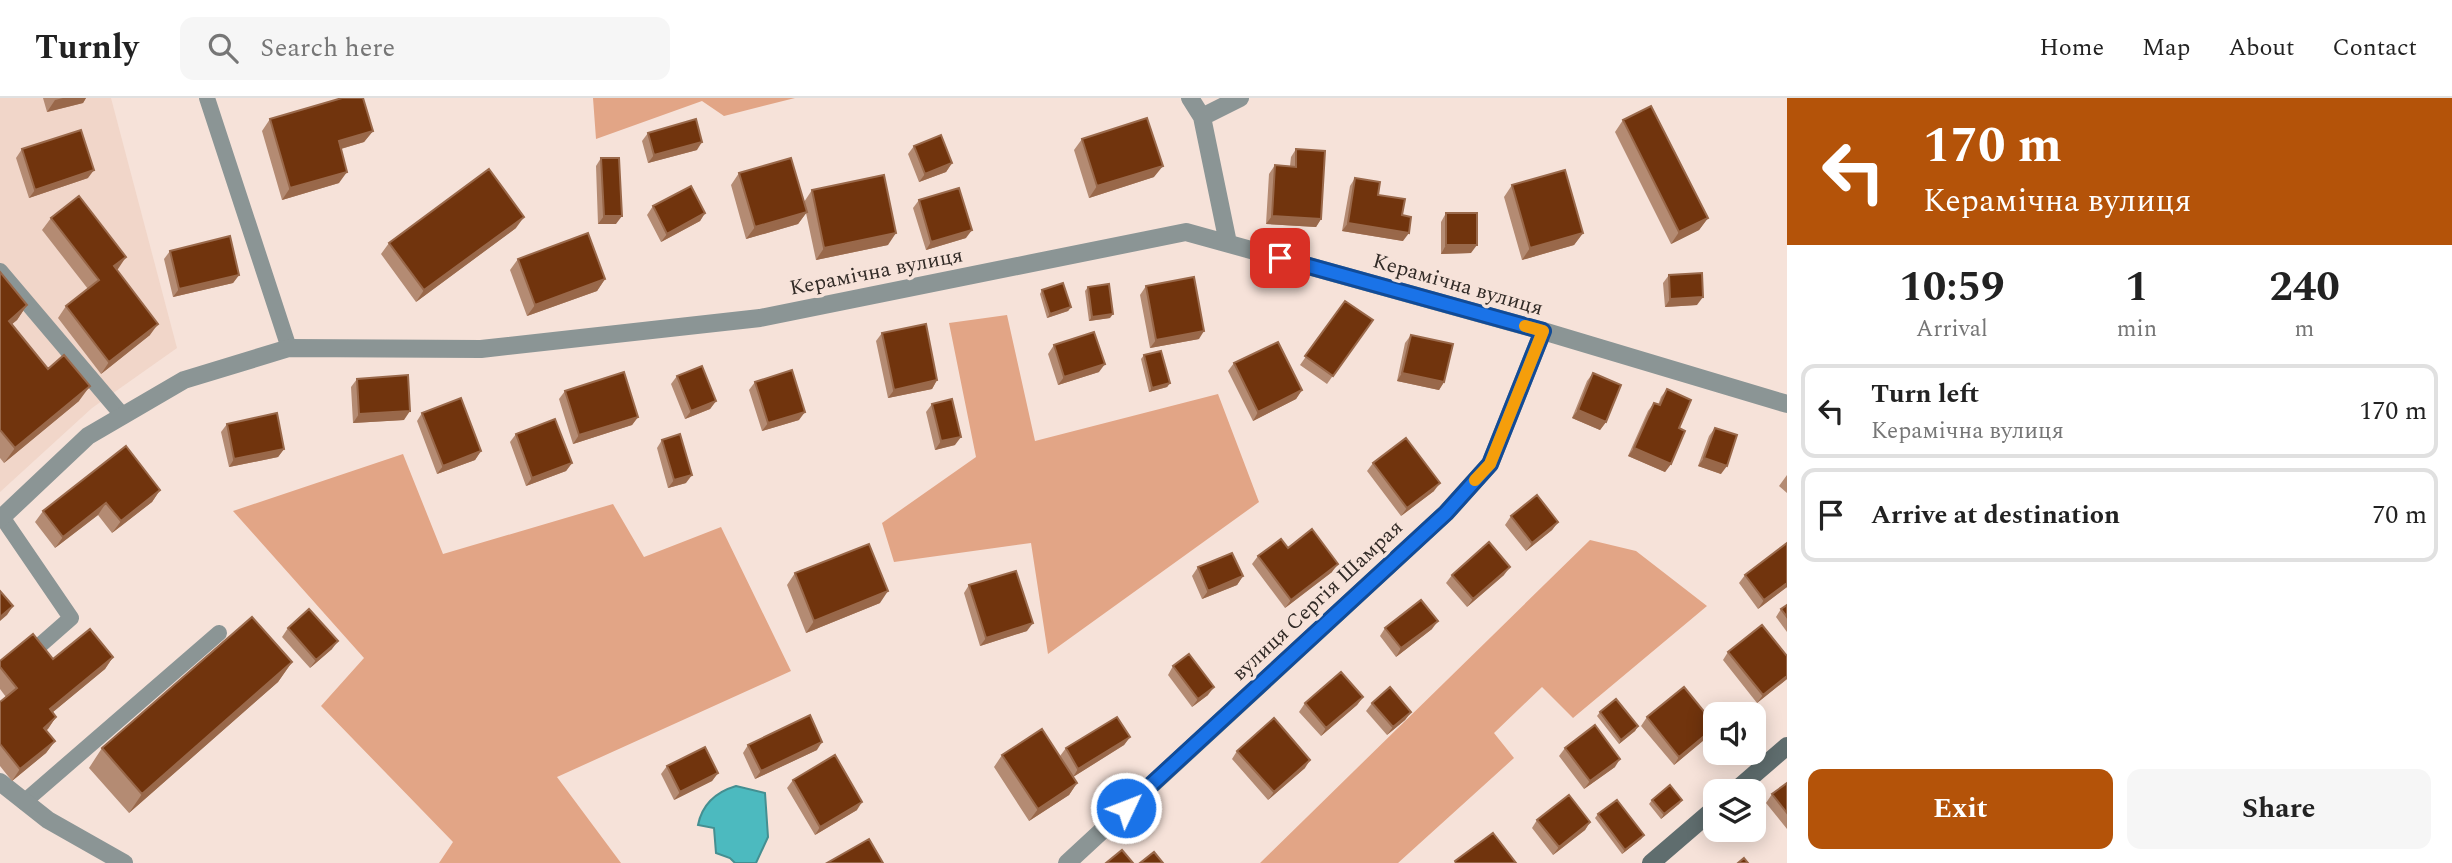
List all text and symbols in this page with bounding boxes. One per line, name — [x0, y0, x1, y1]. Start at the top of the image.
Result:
search box — [180, 17, 670, 80]
text: Turnly — [35, 23, 138, 73]
text: Search here — [260, 28, 395, 68]
icon: search — [204, 29, 242, 67]
text: Home — [2039, 30, 2104, 66]
text: Map — [2142, 30, 2190, 66]
text: About — [2228, 30, 2294, 66]
text: Contact — [2332, 30, 2417, 66]
text: 170 m — [1923, 109, 2062, 184]
icon: left — [1808, 126, 1899, 217]
text: Керамічна вулиця — [1923, 177, 2191, 226]
pin — [1250, 228, 1310, 288]
street label: Керамічна вулиця — [787, 239, 966, 304]
icon: arrive — [1261, 239, 1299, 277]
street label: Керамічна вулиця — [1369, 245, 1547, 325]
text: 10:59 — [1899, 256, 2005, 319]
text: 1 — [2125, 256, 2149, 319]
text: 240 — [2269, 256, 2340, 319]
text: Arrival — [1916, 312, 1988, 347]
text: min — [2117, 312, 2157, 347]
text: m — [2295, 312, 2314, 347]
text: Turn left — [1871, 374, 1979, 414]
text: 170 m — [2359, 391, 2427, 431]
icon: left — [1812, 392, 1850, 430]
text: Керамічна вулиця — [1871, 414, 2064, 449]
text: Arrive at destination — [1871, 495, 2120, 535]
text: 70 m — [2372, 495, 2427, 535]
icon: arrive — [1812, 496, 1850, 534]
street label: вулиця Сергія Шамрая — [1225, 513, 1411, 689]
map controls — [1703, 702, 1766, 842]
button: sound — [1703, 702, 1766, 765]
button: Exit — [1808, 769, 2113, 849]
button: Share — [2127, 769, 2431, 849]
position arrow — [1089, 771, 1163, 845]
button: layers — [1703, 779, 1766, 842]

